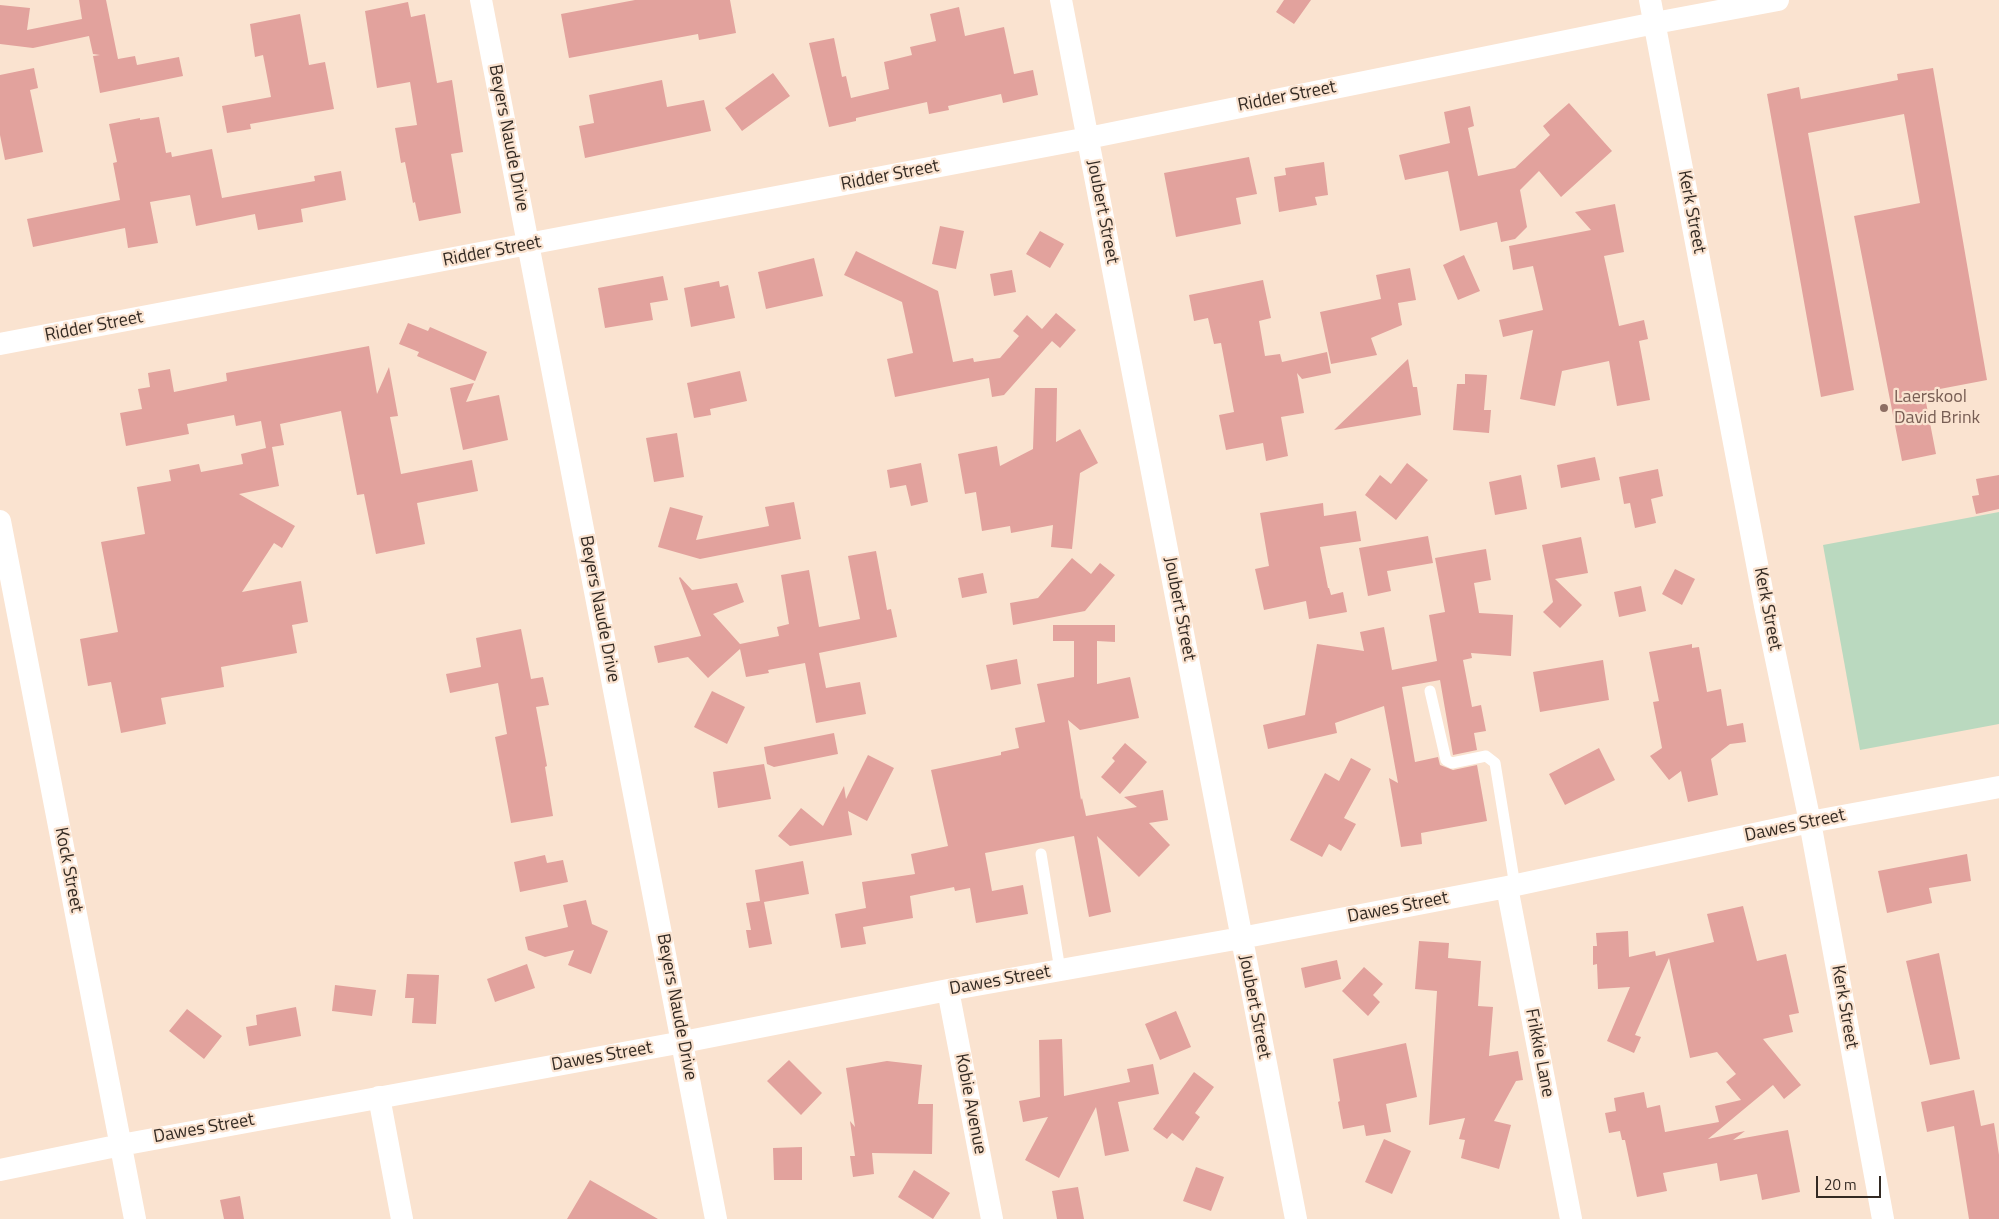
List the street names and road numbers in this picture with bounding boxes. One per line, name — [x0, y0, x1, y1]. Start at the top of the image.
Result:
street label: Beyers Naude Drive — [483, 63, 533, 213]
street label: Ridder Street — [1236, 77, 1338, 117]
street label: Ridder Street — [839, 156, 941, 196]
street label: Joubert Street — [1081, 158, 1123, 266]
street label: Kerk Street — [1672, 169, 1710, 255]
street label: Ridder Street — [441, 232, 543, 272]
street label: Ridder Street — [43, 307, 145, 347]
street label: Beyers Naude Drive — [574, 534, 624, 684]
street label: Joubert Street — [1158, 555, 1200, 663]
street label: Kerk Street — [1748, 566, 1786, 652]
street label: Dawes Street — [1743, 805, 1847, 847]
street label: Kock Street — [49, 826, 87, 914]
street label: Dawes Street — [1346, 888, 1450, 928]
street label: Beyers Naude Drive — [651, 932, 701, 1082]
street label: Joubert Street — [1233, 953, 1275, 1061]
street label: Dawes Street — [948, 962, 1052, 1000]
street label: Kerk Street — [1826, 964, 1862, 1050]
street label: Frikkie Lane — [1520, 1007, 1558, 1099]
street label: Dawes Street — [550, 1038, 654, 1076]
street label: Kobie Avenue — [950, 1052, 990, 1156]
street label: Dawes Street — [152, 1110, 256, 1148]

